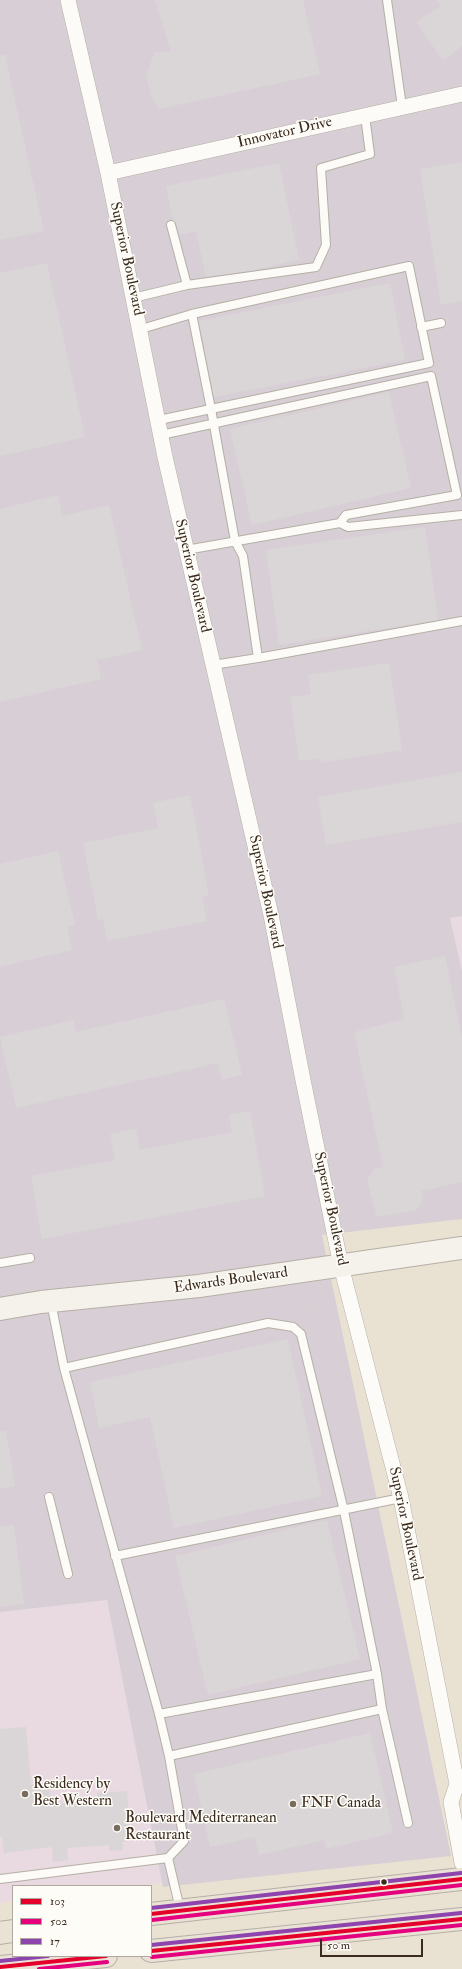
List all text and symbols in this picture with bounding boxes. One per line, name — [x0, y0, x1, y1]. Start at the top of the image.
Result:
street label: Innovator Drive — [236, 113, 334, 153]
street label: Superior Boulevard — [105, 201, 147, 317]
street label: Superior Boulevard — [170, 518, 214, 634]
street label: Superior Boulevard — [244, 834, 286, 950]
street label: Superior Boulevard — [309, 1151, 351, 1267]
street label: Edwards Boulevard — [173, 1264, 289, 1298]
street label: Superior Boulevard — [384, 1466, 426, 1582]
place label: Residency by Best Western — [33, 1776, 112, 1811]
marker: Residency by Best Western — [20, 1789, 30, 1799]
place label: FNF Canada — [301, 1795, 381, 1813]
marker: FNF Canada — [288, 1799, 298, 1809]
place label: Boulevard Mediterranean Restaurant — [125, 1810, 277, 1845]
marker: Boulevard Mediterranean Restaurant — [112, 1823, 122, 1833]
unlabelled marker — [379, 1877, 389, 1887]
legend — [12, 1885, 152, 1957]
text: 103 — [50, 1894, 65, 1909]
text: 502 — [50, 1914, 67, 1929]
scale bar — [322, 1931, 425, 1957]
text: 17 — [50, 1934, 60, 1949]
text: 50 m — [327, 1938, 350, 1953]

